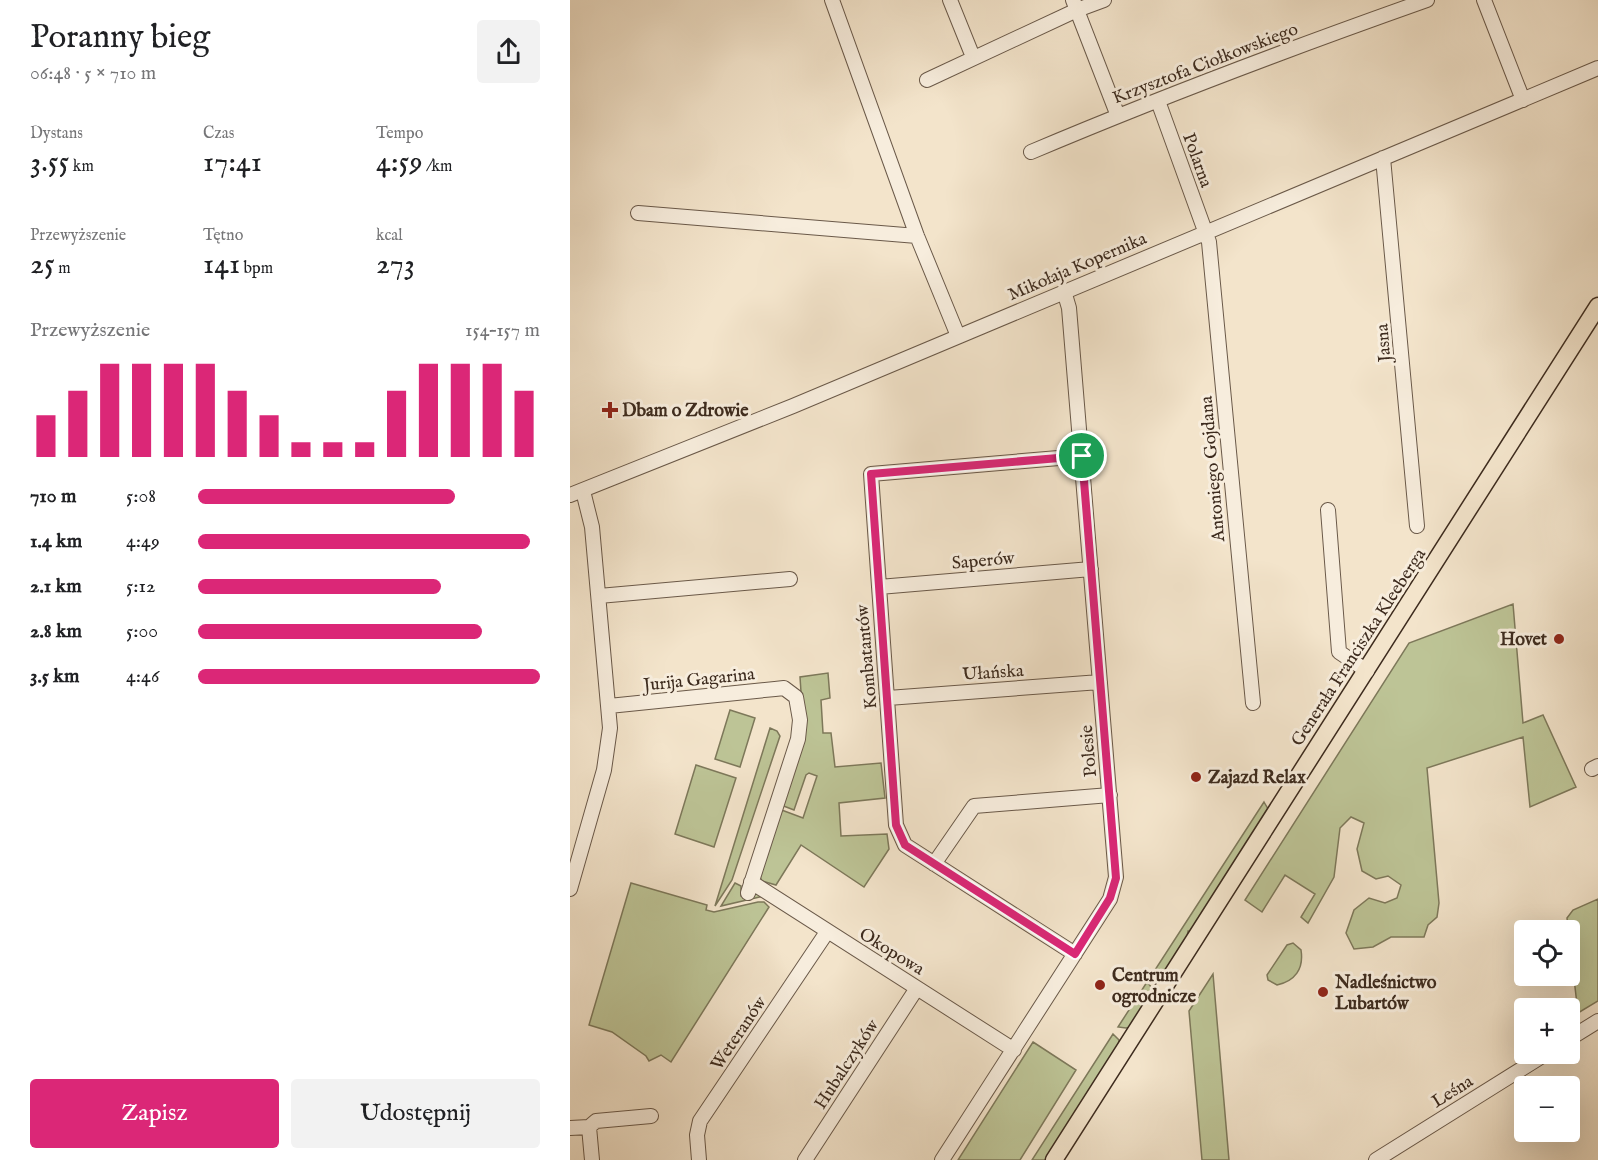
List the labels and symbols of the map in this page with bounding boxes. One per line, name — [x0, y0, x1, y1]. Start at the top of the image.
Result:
street label: Krzysztofa Ciołkowskiego — [1110, 18, 1302, 110]
street label: Polarna — [1176, 130, 1217, 191]
street label: Mikołaja Kopernika — [1005, 228, 1151, 307]
street label: Jasna — [1371, 323, 1398, 365]
street label: Antoniego Gojdana — [1196, 395, 1231, 544]
place label: Dbam o Zdrowie — [622, 400, 749, 423]
marker: Dbam o Zdrowie — [603, 403, 617, 417]
pin — [1056, 430, 1107, 481]
street label: Generała Franciszka Kleeberga — [1287, 544, 1432, 751]
street label: Saperów — [951, 547, 1017, 576]
street label: Kombatantów — [851, 602, 884, 710]
place label: Hovet — [1500, 629, 1548, 652]
marker: Hovet — [1552, 632, 1566, 646]
street label: Ułańska — [962, 660, 1025, 687]
street label: Jurija Gagarina — [640, 663, 756, 698]
street label: Polesie — [1076, 724, 1103, 778]
place label: Zajazd Relax — [1208, 767, 1306, 790]
marker: Zajazd Relax — [1189, 770, 1203, 784]
street label: Okopowa — [854, 923, 928, 981]
place label: Centrum ogrodnicze — [1112, 965, 1197, 1009]
place label: Nadleśnictwo Lubartów — [1334, 972, 1437, 1016]
marker: Centrum ogrodnicze — [1093, 978, 1107, 992]
marker: Nadleśnictwo Lubartów — [1316, 985, 1330, 999]
street label: Weteranów — [706, 992, 773, 1075]
street label: Hubalczyków — [810, 1015, 885, 1114]
street label: Leśna — [1428, 1071, 1478, 1114]

